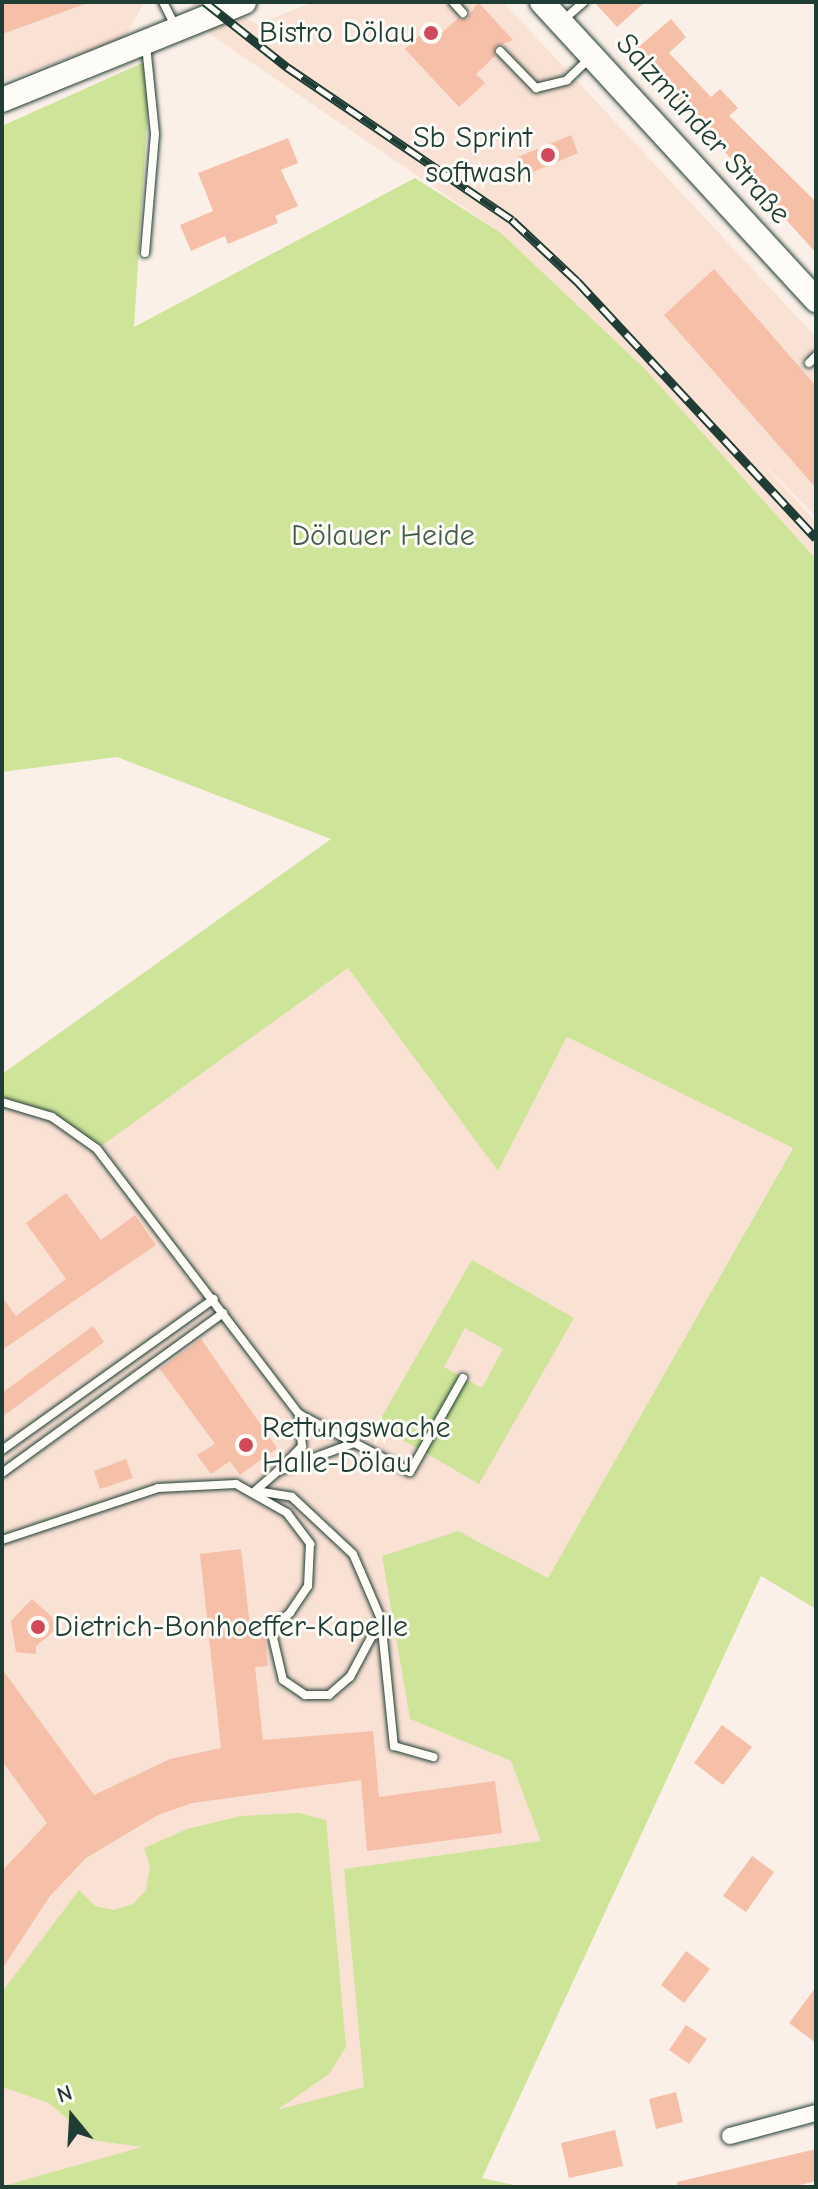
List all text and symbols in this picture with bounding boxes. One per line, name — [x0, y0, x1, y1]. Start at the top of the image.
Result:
place label: Bistro Dölau — [259, 15, 415, 51]
marker: Bistro Dölau — [422, 24, 440, 42]
street label: Salzmünder Straße — [608, 26, 798, 232]
place label: Sb Sprint softwash — [413, 120, 532, 190]
marker: Sb Sprint softwash — [539, 146, 557, 164]
park label: Dölauer Heide — [291, 518, 475, 554]
place label: Rettungswache Halle-Dölau — [262, 1410, 450, 1480]
marker: Rettungswache Halle-Dölau — [237, 1436, 255, 1454]
place label: Dietrich-Bonhoeffer-Kapelle — [54, 1609, 408, 1645]
marker: Dietrich-Bonhoeffer-Kapelle — [29, 1618, 47, 1636]
north arrow — [32, 2077, 112, 2157]
text: N — [54, 2080, 75, 2109]

